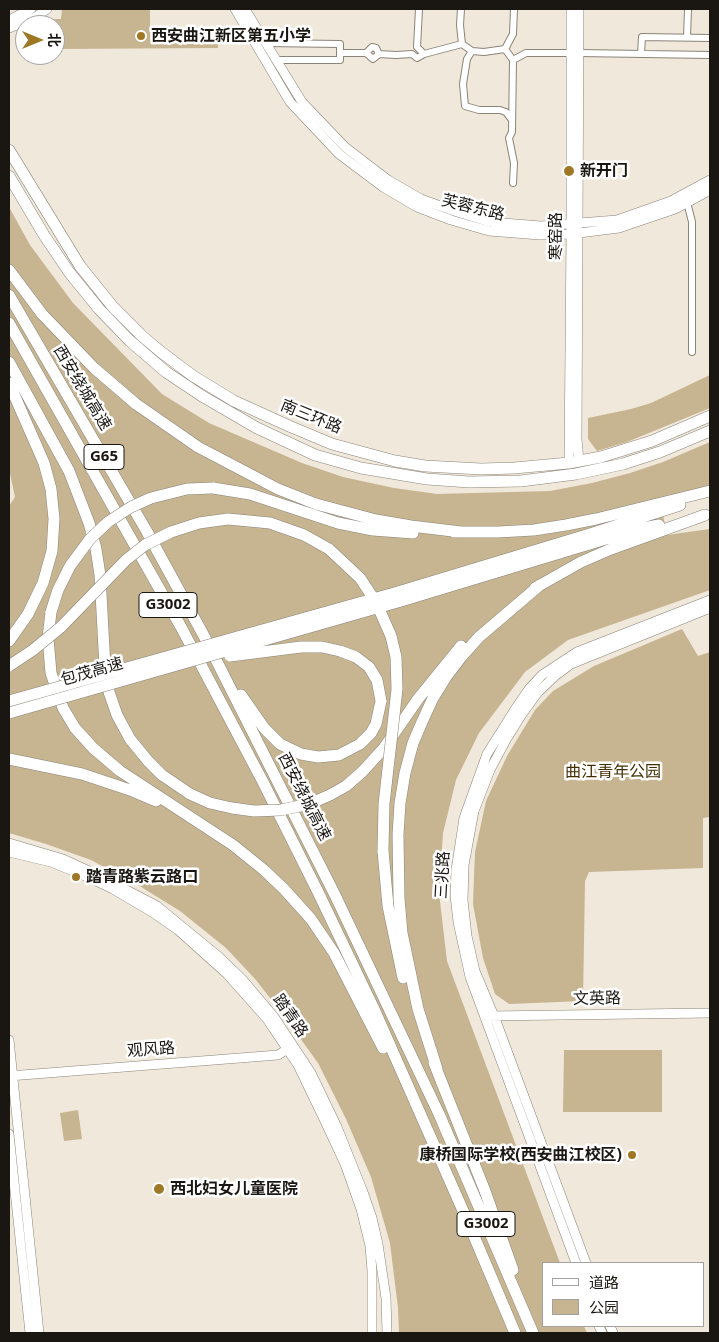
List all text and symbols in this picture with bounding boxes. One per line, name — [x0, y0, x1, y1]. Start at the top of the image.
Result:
north arrow — [15, 15, 65, 65]
place label: 西安曲江新区第五小学 — [151, 26, 311, 46]
marker: 西安曲江新区第五小学 — [135, 30, 147, 42]
text: 北 — [45, 33, 64, 47]
place label: 新开门 — [580, 161, 628, 181]
marker: 新开门 — [562, 164, 576, 178]
street label: 芙蓉东路 — [440, 191, 506, 225]
street label: 寒窑路 — [546, 212, 566, 260]
street label: 西安绕城高速 — [49, 342, 115, 434]
street label: 南三环路 — [278, 396, 344, 438]
road number: G65 — [84, 444, 124, 470]
road number: G3002 — [139, 592, 197, 618]
street label: 包茂高速 — [59, 654, 125, 690]
street label: 西安绕城高速 — [274, 750, 334, 844]
park label: 曲江青年公园 — [565, 762, 661, 782]
street label: 三兆路 — [432, 851, 454, 899]
place label: 踏青路紫云路口 — [86, 867, 198, 887]
marker: 踏青路紫云路口 — [70, 871, 82, 883]
street label: 文英路 — [573, 989, 621, 1009]
street label: 踏青路 — [268, 991, 312, 1041]
street label: 观风路 — [126, 1039, 176, 1061]
place label: 康桥国际学校(西安曲江校区) — [419, 1145, 622, 1165]
marker: 康桥国际学校(西安曲江校区) — [626, 1149, 638, 1161]
place label: 西北妇女儿童医院 — [170, 1179, 298, 1199]
marker: 西北妇女儿童医院 — [152, 1182, 166, 1196]
road number: G3002 — [457, 1212, 515, 1236]
legend — [542, 1262, 704, 1327]
text: 道路 — [589, 1272, 619, 1292]
text: 公园 — [589, 1297, 619, 1317]

